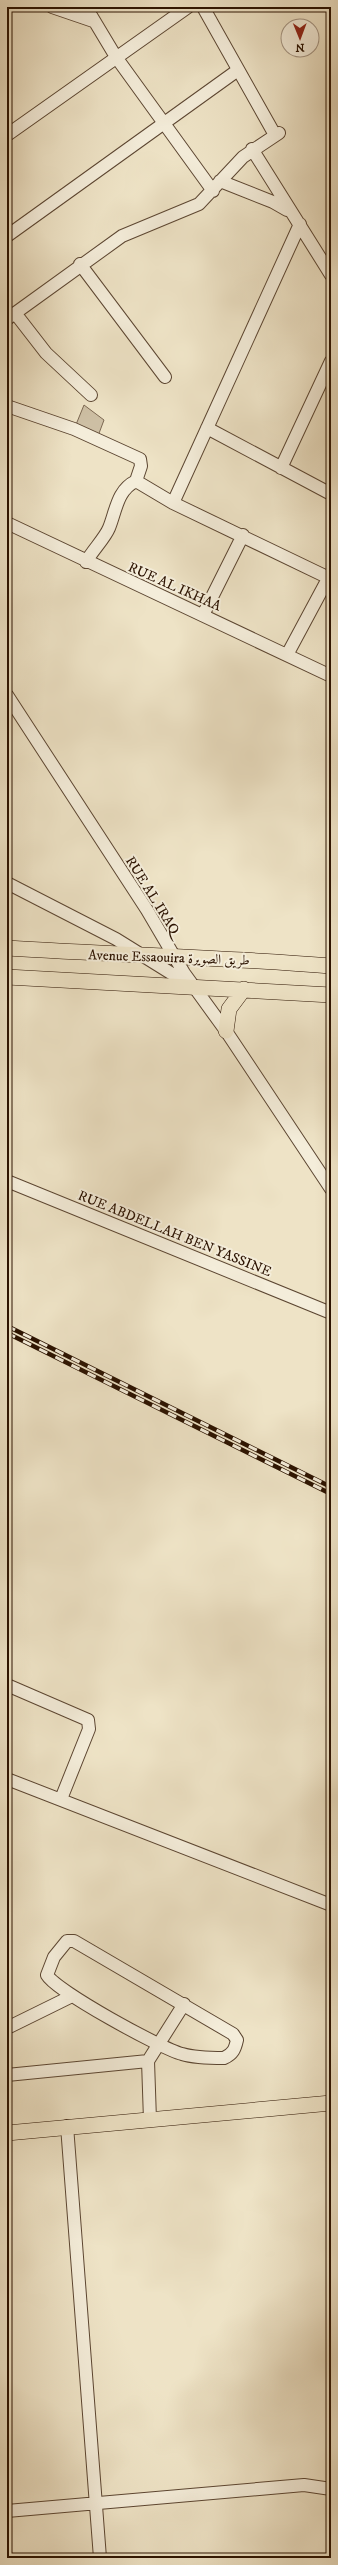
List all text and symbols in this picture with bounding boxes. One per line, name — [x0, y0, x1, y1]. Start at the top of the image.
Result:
north arrow — [280, 18, 320, 58]
text: N — [296, 40, 305, 54]
street label: RUE AL IKHAA — [125, 558, 225, 616]
street label: RUE AL IRAQ — [121, 853, 187, 944]
street label: Avenue Essaouira طريق الصويرة — [88, 946, 250, 970]
street label: RUE ABDELLAH BEN YASSINE — [75, 1187, 274, 1281]

